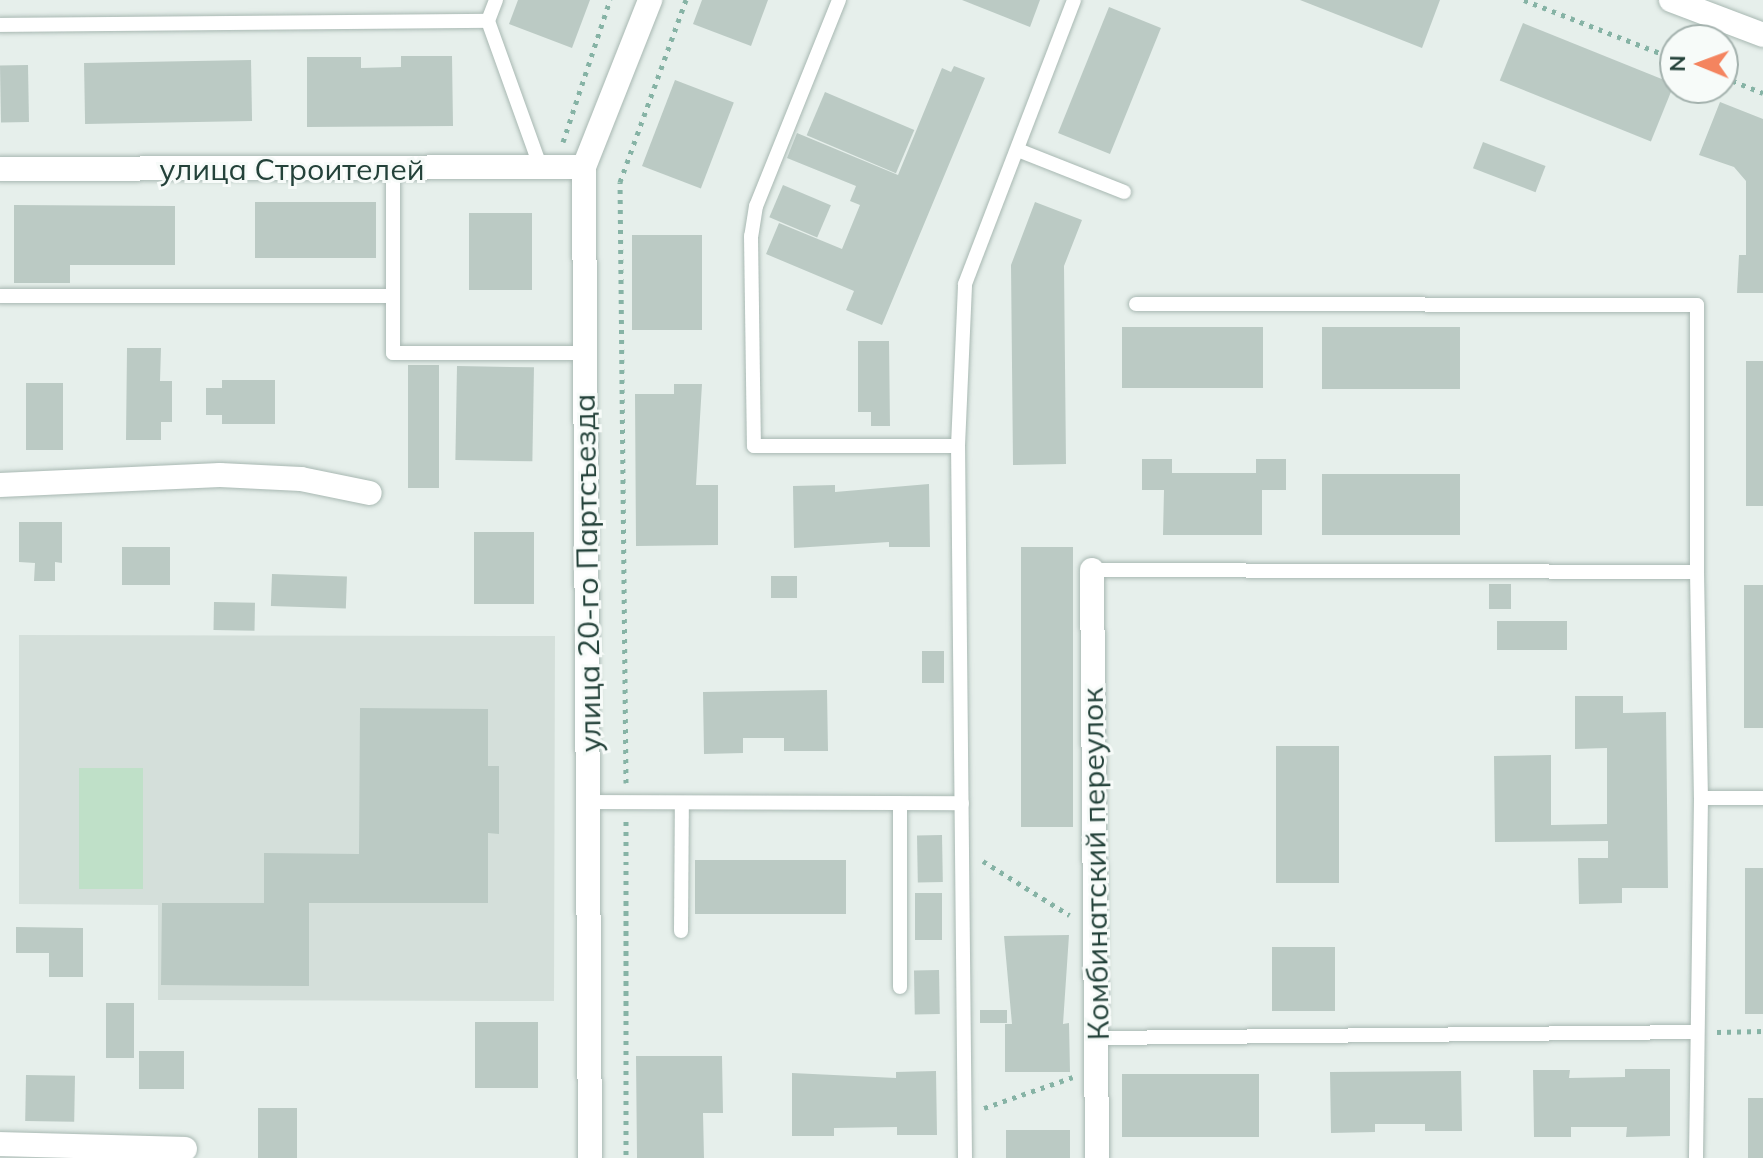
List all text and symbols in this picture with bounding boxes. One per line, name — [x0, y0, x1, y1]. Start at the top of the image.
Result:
north arrow — [1659, 24, 1739, 104]
text: N — [1663, 55, 1691, 72]
street label: улица Строителей — [159, 151, 425, 187]
street label: улица 20-го Партсъезда — [566, 393, 608, 753]
street label: Комбинатский переулок — [1074, 687, 1116, 1041]

